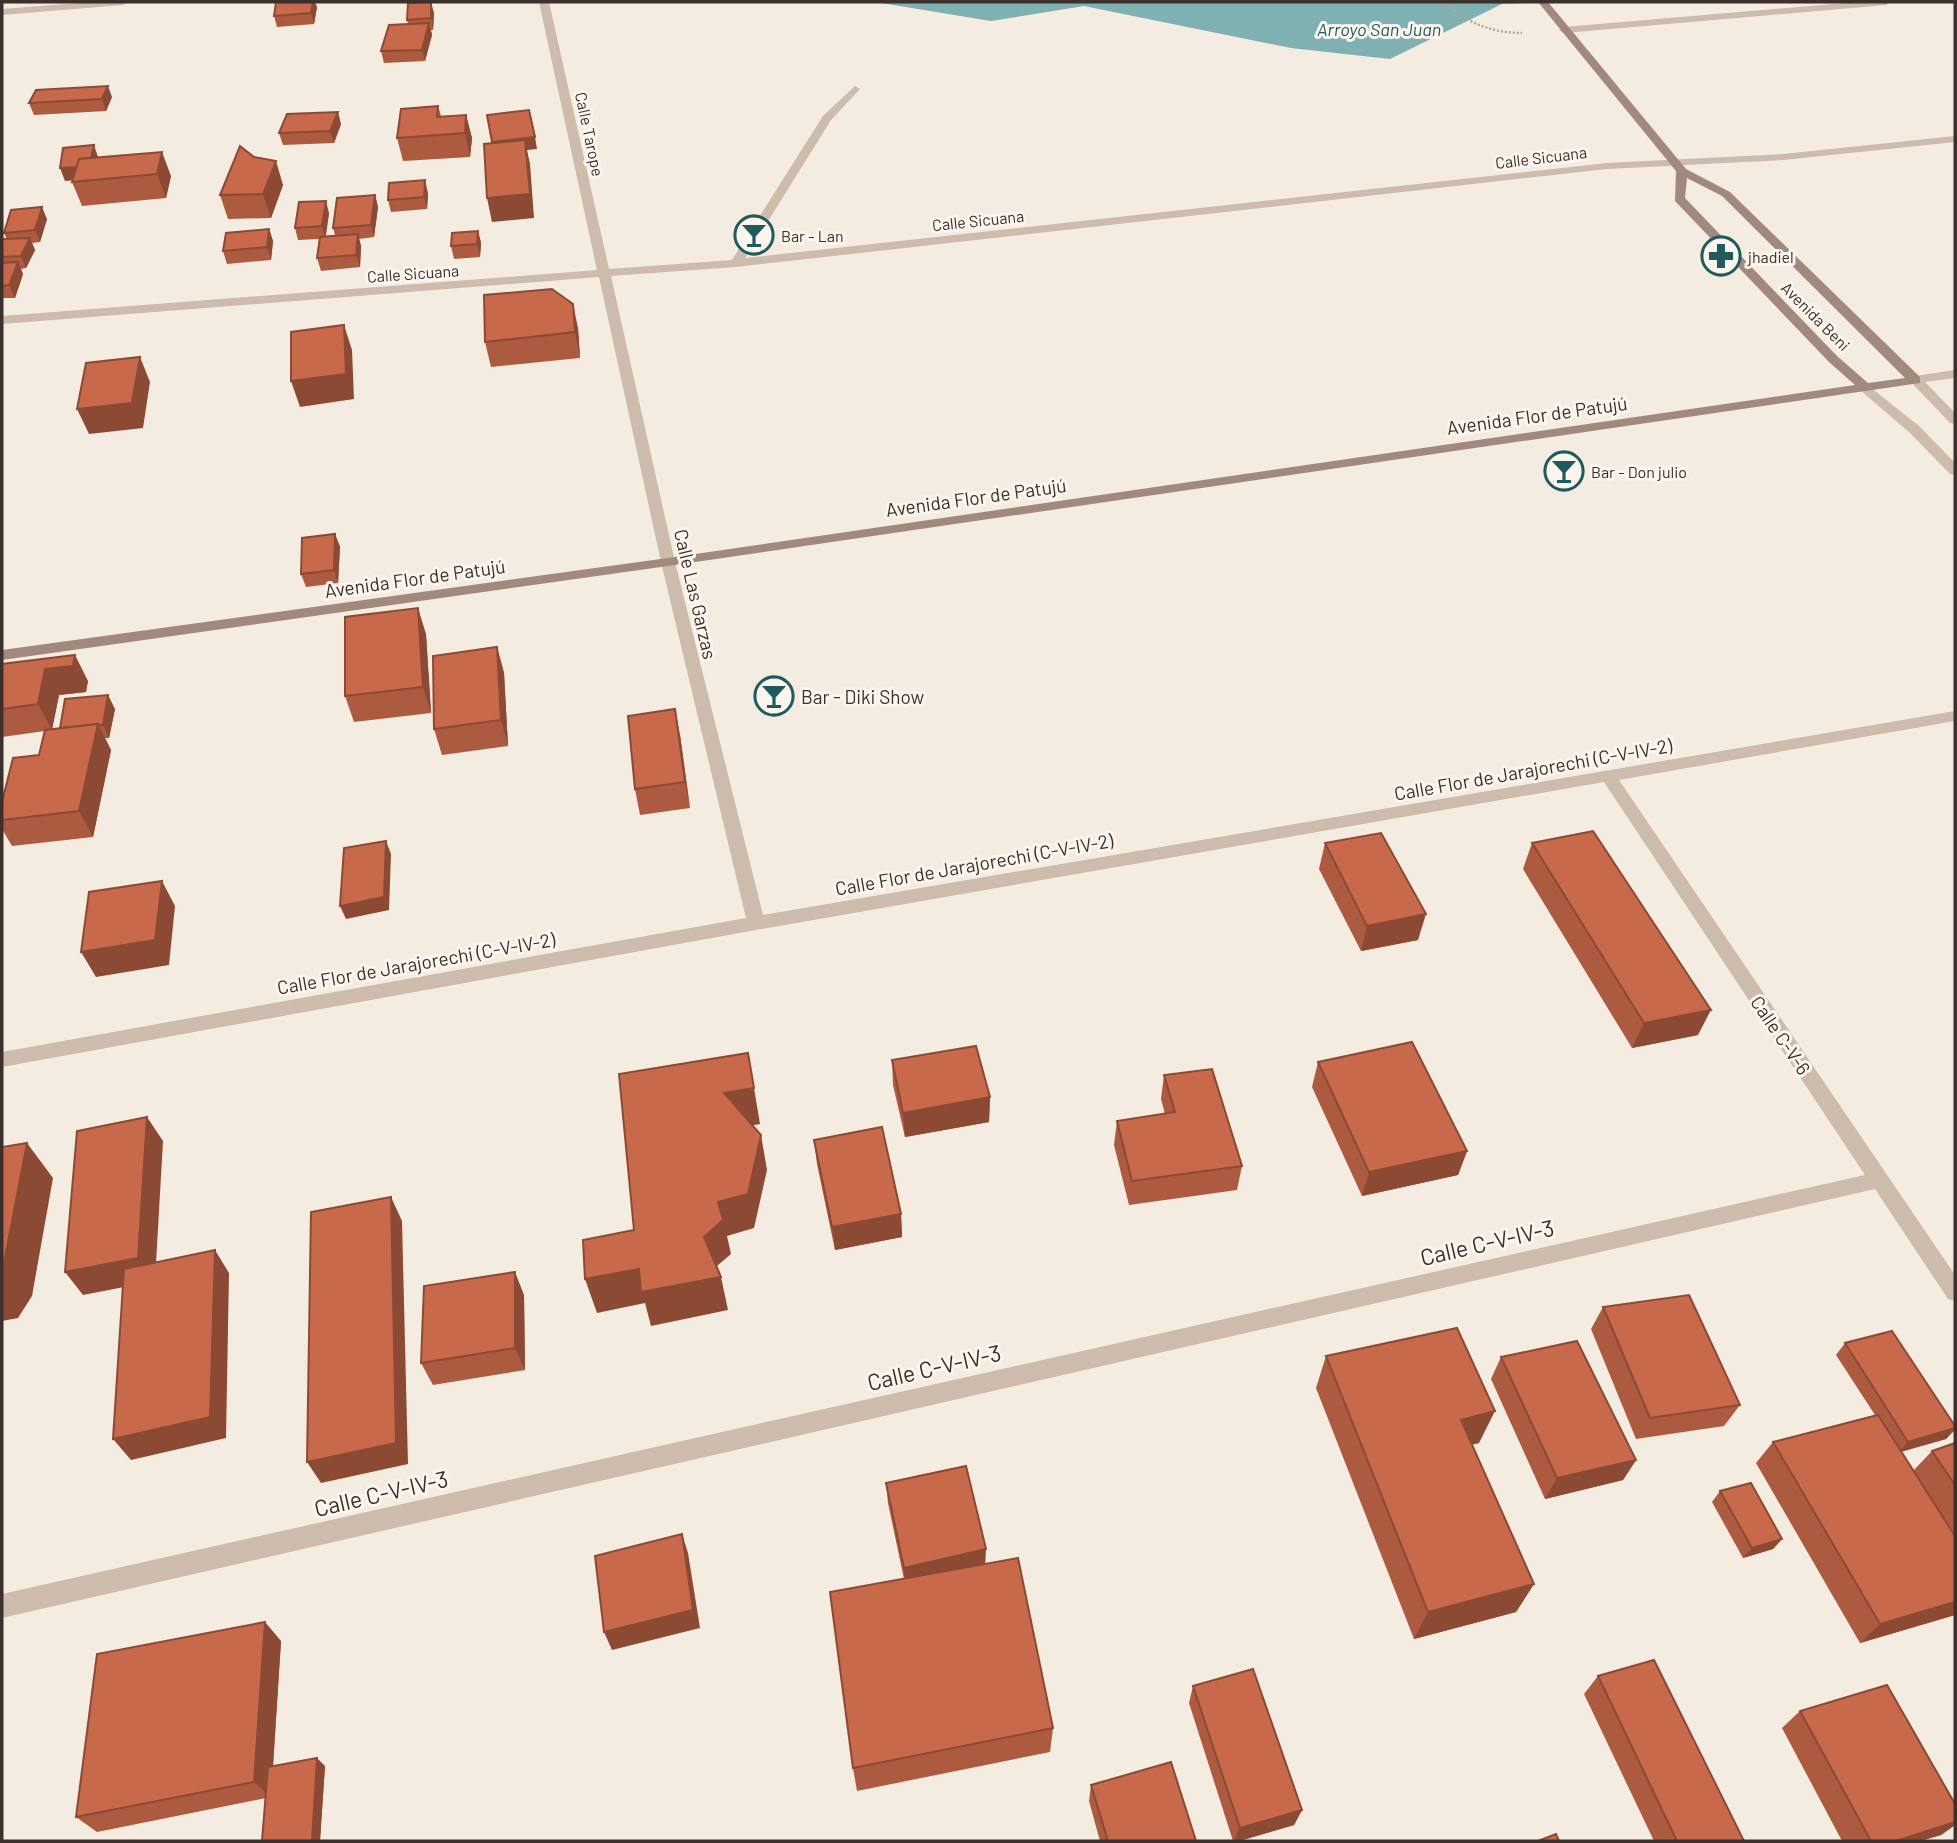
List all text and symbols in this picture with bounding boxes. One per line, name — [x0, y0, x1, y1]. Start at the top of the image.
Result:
water label: Arroyo San Juan — [1317, 18, 1441, 40]
street label: Calle Tarope — [572, 90, 608, 178]
street label: Calle Sicuana — [1494, 142, 1588, 172]
street label: Calle Sicuana — [931, 206, 1025, 234]
bar icon: Bar - Lan — [733, 214, 775, 256]
place label: Bar - Lan — [781, 226, 844, 245]
pharmacy icon: jhadiel — [1700, 235, 1742, 277]
place label: jhadiel — [1747, 247, 1794, 266]
street label: Calle Sicuana — [366, 260, 460, 286]
street label: Avenida Beni — [1778, 278, 1854, 354]
street label: Avenida Flor de Patujú — [1445, 391, 1629, 439]
bar icon: Bar - Don julio — [1543, 450, 1585, 492]
place label: Bar - Don julio — [1591, 462, 1687, 481]
street label: Avenida Flor de Patujú — [884, 473, 1068, 521]
street label: Calle Las Garzas — [670, 527, 722, 661]
street label: Avenida Flor de Patujú — [323, 554, 507, 602]
bar icon: Bar - Diki Show — [753, 675, 795, 717]
place label: Bar - Diki Show — [801, 685, 924, 708]
street label: Calle Flor de Jarajorechi (C-V-IV-2) — [1392, 733, 1675, 805]
street label: Calle Flor de Jarajorechi (C-V-IV-2) — [833, 828, 1116, 900]
street label: Calle Flor de Jarajorechi (C-V-IV-2) — [275, 927, 558, 999]
street label: Calle C-V-6 — [1746, 991, 1816, 1079]
street label: Calle C-V-IV-3 — [1417, 1213, 1557, 1271]
street label: Calle C-V-IV-3 — [864, 1338, 1004, 1396]
street label: Calle C-V-IV-3 — [311, 1464, 451, 1522]

